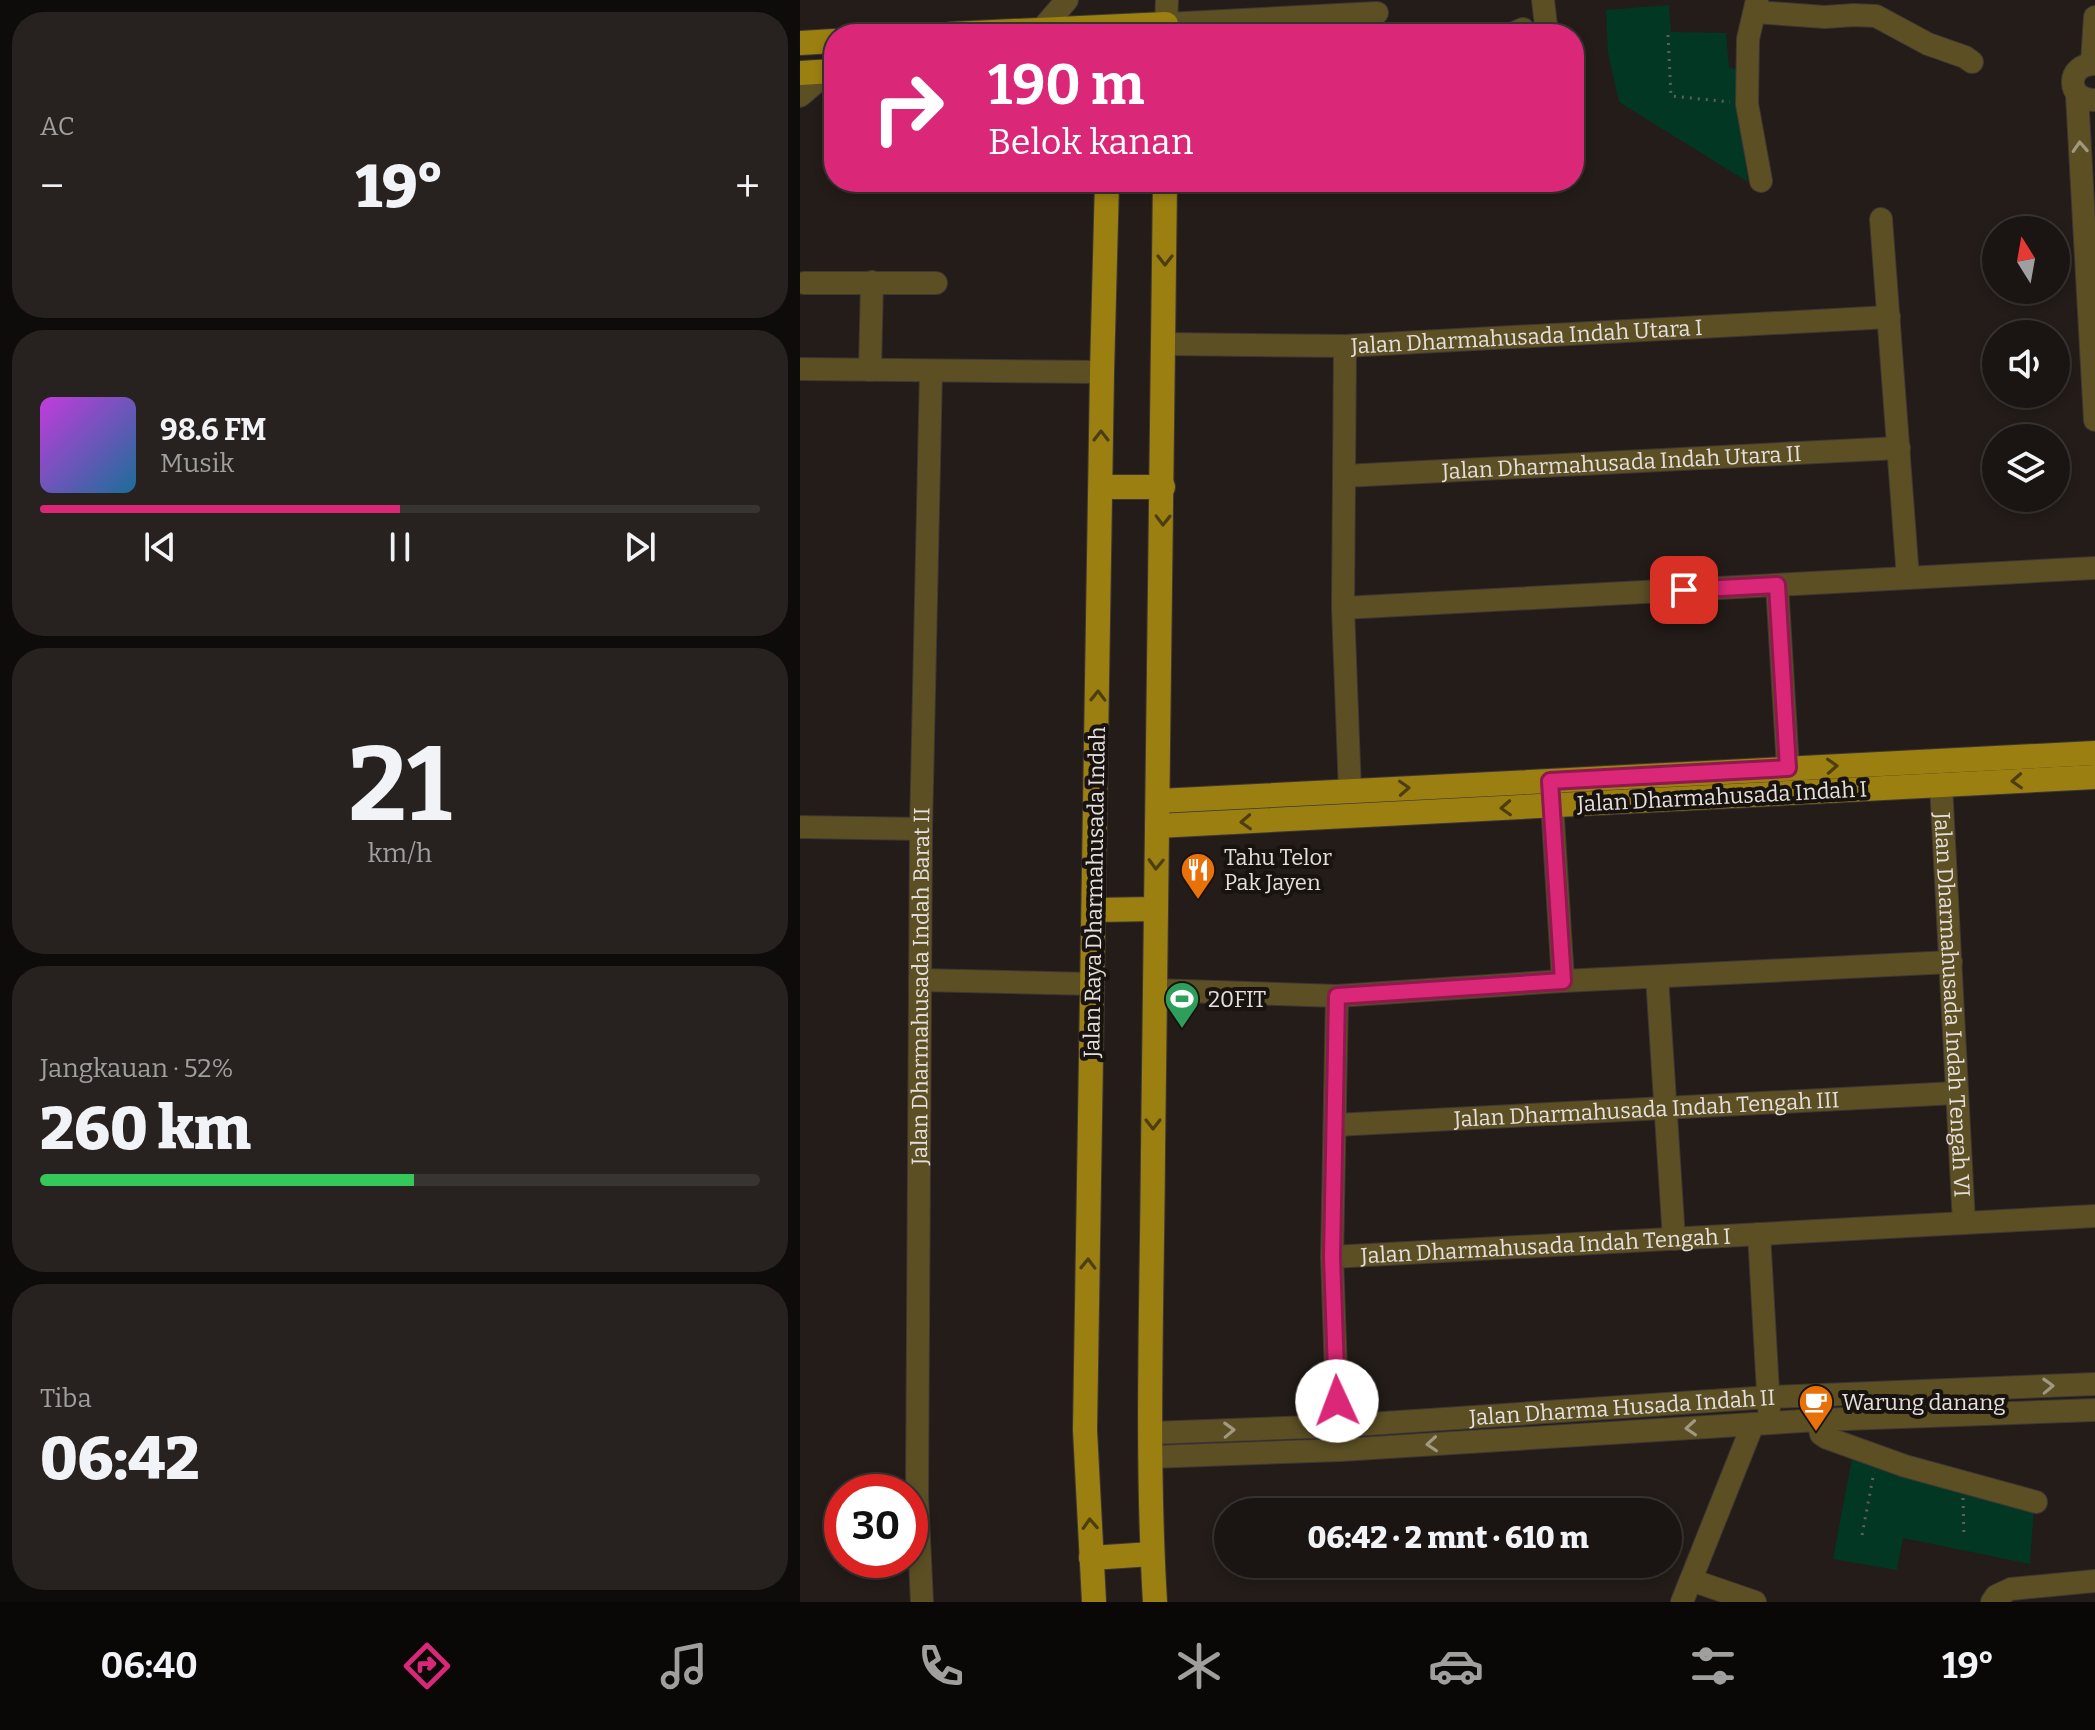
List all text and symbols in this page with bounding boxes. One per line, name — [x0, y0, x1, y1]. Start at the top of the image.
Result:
text: 190 m — [988, 52, 1144, 119]
icon: right — [856, 56, 960, 160]
text: AC — [40, 111, 75, 142]
text: Belok kanan — [988, 120, 1194, 164]
one-way arrow — [2072, 140, 2089, 153]
text: 19° — [355, 151, 444, 223]
text: − — [40, 160, 64, 213]
text: + — [735, 160, 760, 213]
north arrow — [1982, 216, 2070, 304]
map controls — [1982, 216, 2070, 512]
one-way arrow — [1156, 254, 1174, 267]
street label: Jalan Dharmahusada Indah Utara I — [1349, 314, 1703, 360]
button: sound — [1982, 320, 2070, 408]
text: 98.6 FM — [160, 412, 267, 448]
button: layers — [1982, 424, 2070, 512]
one-way arrow — [1092, 429, 1110, 442]
street label: Jalan Dharmahusada Indah Utara II — [1440, 440, 1802, 485]
text: Musik — [160, 448, 234, 479]
one-way arrow — [1154, 514, 1172, 527]
icon: previous — [138, 525, 182, 569]
icon: pause — [378, 525, 422, 569]
icon: next — [618, 525, 662, 569]
pin — [1650, 556, 1718, 624]
icon: arrive — [1662, 568, 1706, 612]
one-way arrow — [1089, 689, 1106, 702]
text: 21 — [348, 723, 452, 848]
street label: Jalan Raya Dharmahusada Indah — [1078, 726, 1111, 1059]
one-way arrow — [1826, 758, 1839, 775]
one-way arrow — [2010, 772, 2023, 789]
street label: Jalan Dharmahusada Indah I — [1575, 775, 1868, 818]
one-way arrow — [1398, 780, 1411, 797]
one-way arrow — [1499, 799, 1512, 816]
street label: Jalan Dharmahusada Indah Barat II — [906, 807, 935, 1166]
street label: Jalan Dharmahusada Indah Tengah VI — [1928, 811, 1976, 1198]
one-way arrow — [1239, 813, 1252, 830]
text: km/h — [368, 838, 432, 869]
place label: Tahu Telor Pak Jayen — [1224, 844, 1332, 896]
restaurant icon: Tahu Telor Pak Jayen — [1179, 851, 1217, 901]
one-way arrow — [1148, 858, 1165, 871]
sports icon: 20FIT — [1163, 980, 1201, 1030]
place label: 20FIT — [1208, 986, 1266, 1013]
text: Jangkauan · 52% — [40, 1053, 233, 1084]
street label: Jalan Dharmahusada Indah Tengah III — [1452, 1086, 1840, 1133]
text: 260 km — [40, 1093, 251, 1165]
one-way arrow — [1144, 1118, 1162, 1131]
street label: Jalan Dharmahusada Indah Tengah I — [1359, 1223, 1731, 1269]
one-way arrow — [1079, 1257, 1097, 1270]
position arrow — [1295, 1359, 1379, 1443]
one-way arrow — [2042, 1378, 2055, 1395]
text: Tiba — [40, 1383, 92, 1414]
cafe icon: Warung danang — [1797, 1383, 1835, 1433]
street label: Jalan Dharma Husada Indah II — [1467, 1384, 1776, 1431]
place label: Warung danang — [1842, 1389, 2006, 1416]
one-way arrow — [1684, 1419, 1697, 1436]
one-way arrow — [1223, 1422, 1236, 1439]
text: 06:42 — [40, 1423, 200, 1495]
one-way arrow — [1425, 1435, 1438, 1452]
speed limit sign: 30 — [824, 1474, 928, 1578]
one-way arrow — [1081, 1517, 1098, 1530]
text: 06:42 · 2 mnt · 610 m — [1308, 1520, 1588, 1556]
icon: directions — [399, 1638, 455, 1694]
icon: music — [656, 1638, 712, 1694]
icon: phone — [913, 1638, 969, 1694]
icon: climate — [1171, 1638, 1227, 1694]
icon: car — [1428, 1638, 1484, 1694]
icon: filters — [1685, 1638, 1741, 1694]
text: 06:40 — [101, 1644, 198, 1688]
text: 19° — [1942, 1644, 1994, 1688]

